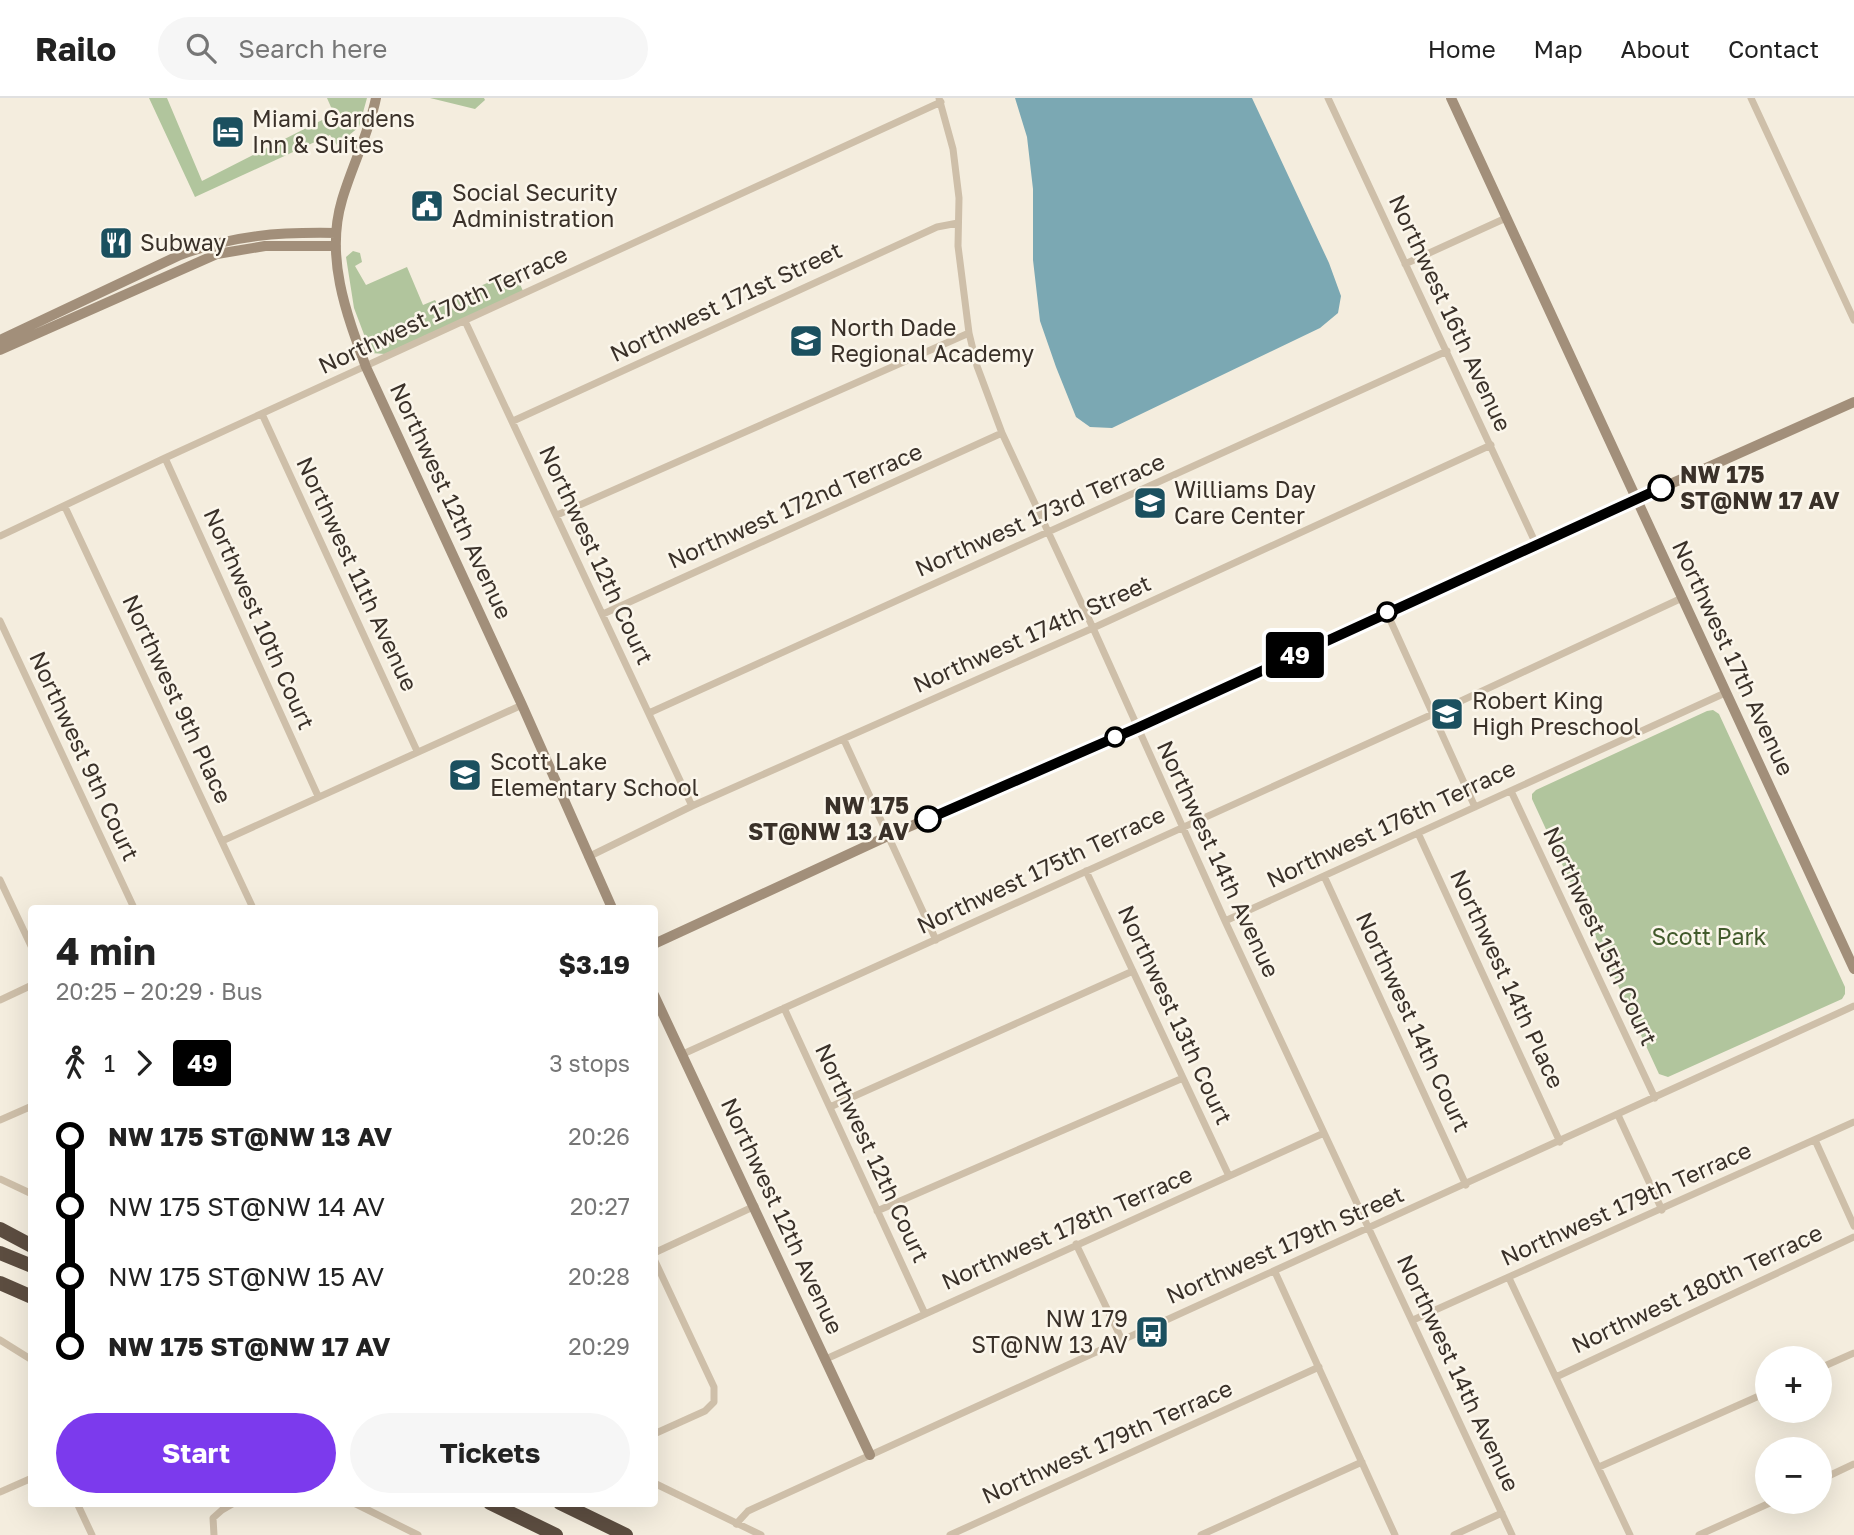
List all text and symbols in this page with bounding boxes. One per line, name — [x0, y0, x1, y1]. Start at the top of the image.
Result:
search box — [158, 17, 648, 80]
text: Railo — [35, 29, 116, 68]
icon: search — [182, 29, 220, 67]
text: Search here — [238, 33, 387, 64]
text: Home — [1428, 34, 1496, 63]
text: Map — [1534, 34, 1583, 63]
text: About — [1621, 34, 1690, 63]
text: Contact — [1728, 34, 1819, 63]
place label: Miami Gardens Inn & Suites — [252, 104, 415, 158]
hotel icon: Miami Gardens Inn & Suites — [209, 113, 247, 151]
place label: Social Security Administration — [452, 178, 618, 232]
public building icon: Social Security Administration — [408, 187, 446, 225]
street label: Northwest 16th Avenue — [1384, 190, 1518, 435]
restaurant icon: Subway — [97, 224, 135, 262]
place label: Subway — [140, 228, 226, 256]
street label: Northwest 171st Street — [605, 235, 846, 367]
street label: Northwest 170th Terrace — [314, 239, 572, 379]
place label: North Dade Regional Academy — [830, 313, 1034, 367]
school or university icon: North Dade Regional Academy — [787, 322, 825, 360]
street label: Northwest 12th Avenue — [385, 378, 519, 623]
street label: Northwest 172nd Terrace — [663, 436, 926, 574]
street label: Northwest 12th Court — [534, 441, 660, 668]
street label: Northwest 173rd Terrace — [910, 446, 1169, 582]
street label: Northwest 11th Avenue — [291, 452, 425, 695]
place label: NW 175 ST@NW 17 AV — [1680, 460, 1840, 514]
place label: Williams Day Care Center — [1174, 475, 1316, 529]
marker: NW 175 ST@NW 17 AV — [1648, 475, 1674, 501]
school or university icon: Williams Day Care Center — [1131, 484, 1169, 522]
street label: Northwest 10th Court — [198, 504, 321, 734]
street label: Northwest 17th Avenue — [1667, 535, 1801, 780]
street label: Northwest 174th Street — [908, 568, 1155, 698]
street label: Northwest 9th Place — [117, 590, 239, 807]
unlabelled marker — [1377, 602, 1397, 622]
line badge: 49 — [1264, 632, 1326, 678]
text: 49 — [1280, 640, 1310, 669]
street label: Northwest 9th Court — [24, 646, 146, 865]
place label: Robert King High Preschool — [1472, 686, 1641, 740]
school or university icon: Robert King High Preschool — [1428, 695, 1466, 733]
unlabelled marker — [1105, 727, 1125, 747]
street label: Northwest 14th Avenue — [1152, 736, 1286, 981]
place label: Scott Lake Elementary School — [490, 747, 699, 801]
street label: Northwest 176th Terrace — [1262, 753, 1519, 893]
school or university icon: Scott Lake Elementary School — [446, 756, 484, 794]
place label: NW 175 ST@NW 13 AV — [748, 791, 910, 845]
street label: Northwest 175th Terrace — [912, 799, 1169, 939]
marker: NW 175 ST@NW 13 AV — [915, 806, 941, 832]
street label: Northwest 15th Court — [1538, 822, 1664, 1049]
street label: Northwest 14th Place — [1445, 865, 1571, 1092]
street label: Northwest 13th Court — [1113, 901, 1239, 1129]
street label: Northwest 14th Court — [1351, 907, 1477, 1136]
park label: Scott Park — [1652, 922, 1766, 950]
text: 4 min — [56, 928, 156, 973]
text: $3.19 — [558, 949, 630, 980]
text: 20:25 – 20:29 · Bus — [56, 977, 263, 1005]
street label: Northwest 12th Court — [810, 1039, 936, 1266]
icon: walk — [56, 1044, 94, 1082]
icon: forward — [125, 1044, 163, 1082]
text: 49 — [187, 1048, 217, 1077]
text: 1 — [104, 1049, 115, 1077]
text: 3 stops — [549, 1049, 630, 1077]
street label: Northwest 12th Avenue — [716, 1093, 850, 1338]
text: NW 175 ST@NW 13 AV — [108, 1121, 392, 1152]
text: 20:26 — [568, 1122, 630, 1150]
street label: Northwest 179th Terrace — [1496, 1135, 1755, 1271]
street label: Northwest 178th Terrace — [937, 1159, 1196, 1295]
street label: Northwest 179th Street — [1161, 1179, 1408, 1309]
text: NW 175 ST@NW 14 AV — [108, 1191, 385, 1222]
text: 20:27 — [570, 1192, 630, 1220]
street label: Northwest 180th Terrace — [1567, 1218, 1826, 1359]
street label: Northwest 14th Avenue — [1392, 1250, 1526, 1495]
text: NW 175 ST@NW 15 AV — [108, 1261, 384, 1292]
text: 20:28 — [568, 1262, 630, 1290]
place label: NW 179 ST@NW 13 AV — [971, 1304, 1128, 1358]
bus stop icon: NW 179 ST@NW 13 AV — [1133, 1313, 1171, 1351]
text: NW 175 ST@NW 17 AV — [108, 1331, 391, 1362]
text: 20:29 — [568, 1332, 630, 1360]
map controls — [1755, 1346, 1832, 1514]
button: + — [1755, 1346, 1832, 1423]
street label: Northwest 179th Terrace — [977, 1373, 1236, 1509]
button: Start — [56, 1413, 336, 1493]
button: Tickets — [350, 1413, 630, 1493]
button: − — [1755, 1437, 1832, 1514]

